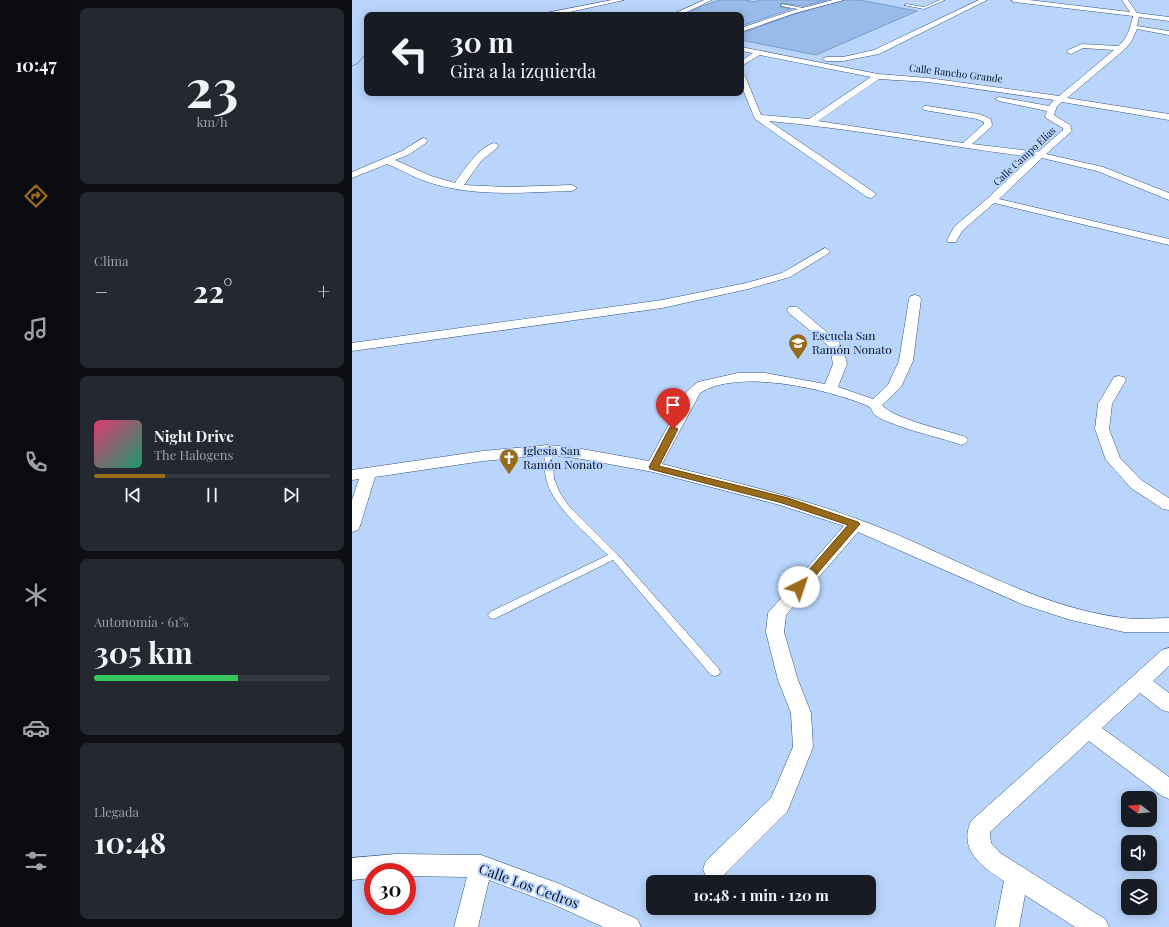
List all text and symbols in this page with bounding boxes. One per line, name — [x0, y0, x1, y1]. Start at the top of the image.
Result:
text: 30 m — [450, 23, 514, 60]
icon: left — [384, 28, 436, 80]
text: 23 — [186, 52, 238, 121]
text: 10:47 — [15, 53, 57, 77]
text: Gira a la izquierda — [450, 59, 596, 83]
street label: Calle Rancho Grande — [908, 60, 1004, 86]
text: km/h — [196, 113, 228, 130]
street label: Calle Campo Elías — [990, 123, 1058, 189]
icon: directions — [22, 182, 50, 210]
text: Clima — [94, 252, 129, 269]
text: 22° — [193, 271, 233, 311]
text: − — [94, 276, 108, 306]
text: + — [317, 276, 330, 306]
icon: music — [22, 315, 50, 343]
place label: Escuela San Ramón Nonato — [812, 327, 892, 357]
school or university icon: Escuela San Ramón Nonato — [787, 332, 809, 360]
pin — [656, 388, 690, 429]
icon: arrive — [662, 394, 684, 416]
text: Night Drive — [154, 426, 234, 446]
place label: Iglesia San Ramón Nonato — [523, 442, 603, 472]
text: The Halogens — [154, 446, 233, 463]
church icon: Iglesia San Ramón Nonato — [498, 447, 520, 475]
icon: phone — [22, 448, 50, 476]
icon: previous — [122, 484, 144, 506]
icon: pause — [201, 484, 223, 506]
icon: next — [280, 484, 302, 506]
position arrow — [778, 566, 820, 608]
icon: climate — [22, 581, 50, 609]
text: Autonomía · 61% — [94, 613, 189, 630]
text: 305 km — [94, 632, 193, 672]
icon: car — [22, 714, 50, 742]
north arrow — [1121, 791, 1157, 827]
map controls — [1121, 791, 1157, 915]
text: Llegada — [94, 803, 139, 820]
text: 10:48 — [94, 822, 166, 862]
button: sound — [1121, 835, 1157, 871]
icon: filters — [22, 847, 50, 875]
street label: Calle Los Cedros — [476, 859, 582, 912]
speed limit sign: 30 — [364, 863, 416, 915]
button: layers — [1121, 879, 1157, 915]
text: 10:48 · 1 min · 120 m — [693, 885, 829, 905]

